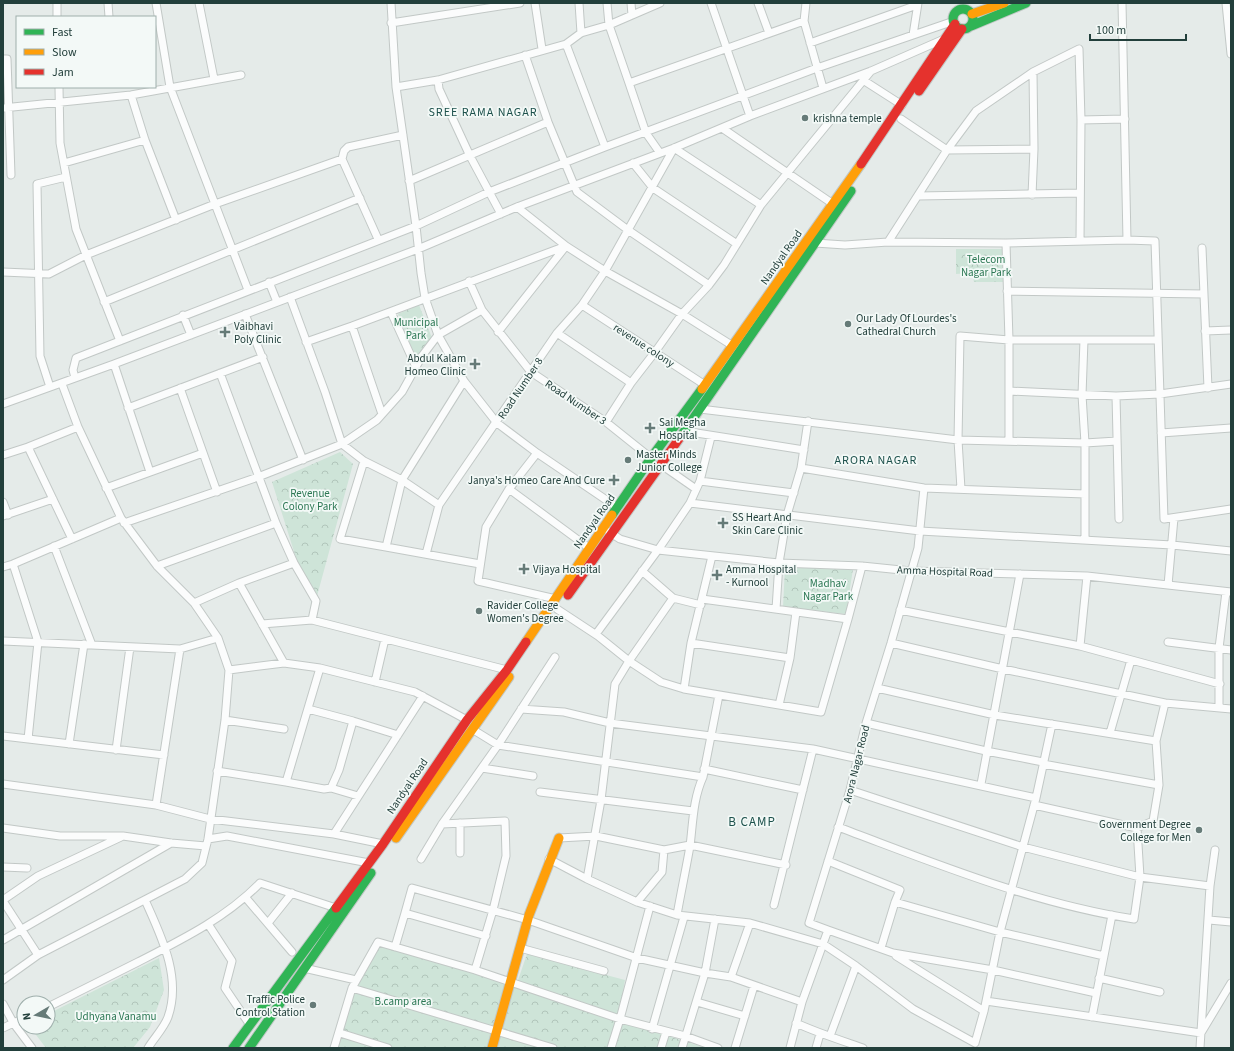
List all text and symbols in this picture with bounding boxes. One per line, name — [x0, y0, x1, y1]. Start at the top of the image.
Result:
legend — [16, 16, 156, 88]
scale bar — [1090, 16, 1186, 42]
text: 100 m — [1096, 22, 1126, 39]
text: Fast — [52, 24, 72, 41]
text: Slow — [52, 44, 77, 61]
text: Jam — [52, 64, 74, 81]
district label: SREE RAMA NAGAR — [428, 104, 538, 121]
place label: krishna temple — [813, 111, 882, 126]
marker: krishna temple — [800, 113, 810, 123]
street label: Nandyal Road — [757, 227, 806, 288]
park label: Telecom Nagar Park — [961, 252, 1012, 280]
place label: Our Lady Of Lourdes's Cathedral Church — [856, 311, 957, 339]
park label: Municipal Park — [394, 315, 439, 343]
place label: Vaibhavi Poly Clinic — [234, 319, 282, 347]
marker: Our Lady Of Lourdes's Cathedral Church — [843, 319, 853, 329]
street label: revenue colony — [610, 320, 677, 371]
marker: Vaibhavi Poly Clinic — [219, 326, 231, 338]
place label: Abdul Kalam Homeo Clinic — [405, 351, 466, 379]
street label: Road Number 8 — [494, 354, 547, 422]
marker: Abdul Kalam Homeo Clinic — [469, 358, 481, 370]
street label: Road Number 3 — [542, 376, 609, 429]
place label: Sai Megha Hospital — [659, 415, 706, 443]
marker: Sai Megha Hospital — [644, 422, 656, 434]
place label: Master Minds Junior College — [636, 447, 703, 475]
district label: ARORA NAGAR — [835, 452, 917, 469]
marker: Master Minds Junior College — [623, 455, 633, 465]
place label: Janya's Homeo Care And Cure — [468, 473, 606, 488]
marker: Janya's Homeo Care And Cure — [608, 474, 620, 486]
park label: Revenue Colony Park — [283, 486, 338, 514]
street label: Nandyal Road — [570, 491, 619, 552]
place label: SS Heart And Skin Care Clinic — [732, 510, 803, 538]
marker: SS Heart And Skin Care Clinic — [717, 517, 729, 529]
place label: Vijaya Hospital — [533, 562, 601, 577]
place label: Amma Hospital - Kurnool — [726, 562, 797, 590]
street label: Amma Hospital Road — [897, 562, 993, 581]
marker: Vijaya Hospital — [518, 563, 530, 575]
marker: Amma Hospital - Kurnool — [711, 569, 723, 581]
park label: Madhav Nagar Park — [803, 576, 854, 604]
place label: Ravider College Women's Degree — [487, 598, 564, 626]
marker: Ravider College Women's Degree — [474, 606, 484, 616]
street label: Arora Nagar Road — [840, 723, 873, 805]
street label: Nandyal Road — [383, 756, 431, 817]
district label: B CAMP — [728, 813, 776, 831]
place label: Government Degree College for Men — [1099, 817, 1192, 845]
marker: Government Degree College for Men — [1194, 825, 1204, 835]
place label: Traffic Police Control Station — [235, 992, 306, 1020]
park label: B.camp area — [374, 994, 432, 1009]
north arrow — [16, 995, 56, 1035]
marker: Traffic Police Control Station — [308, 1000, 318, 1010]
park label: Udhyana Vanamu — [75, 1009, 157, 1024]
text: N — [19, 1012, 35, 1021]

